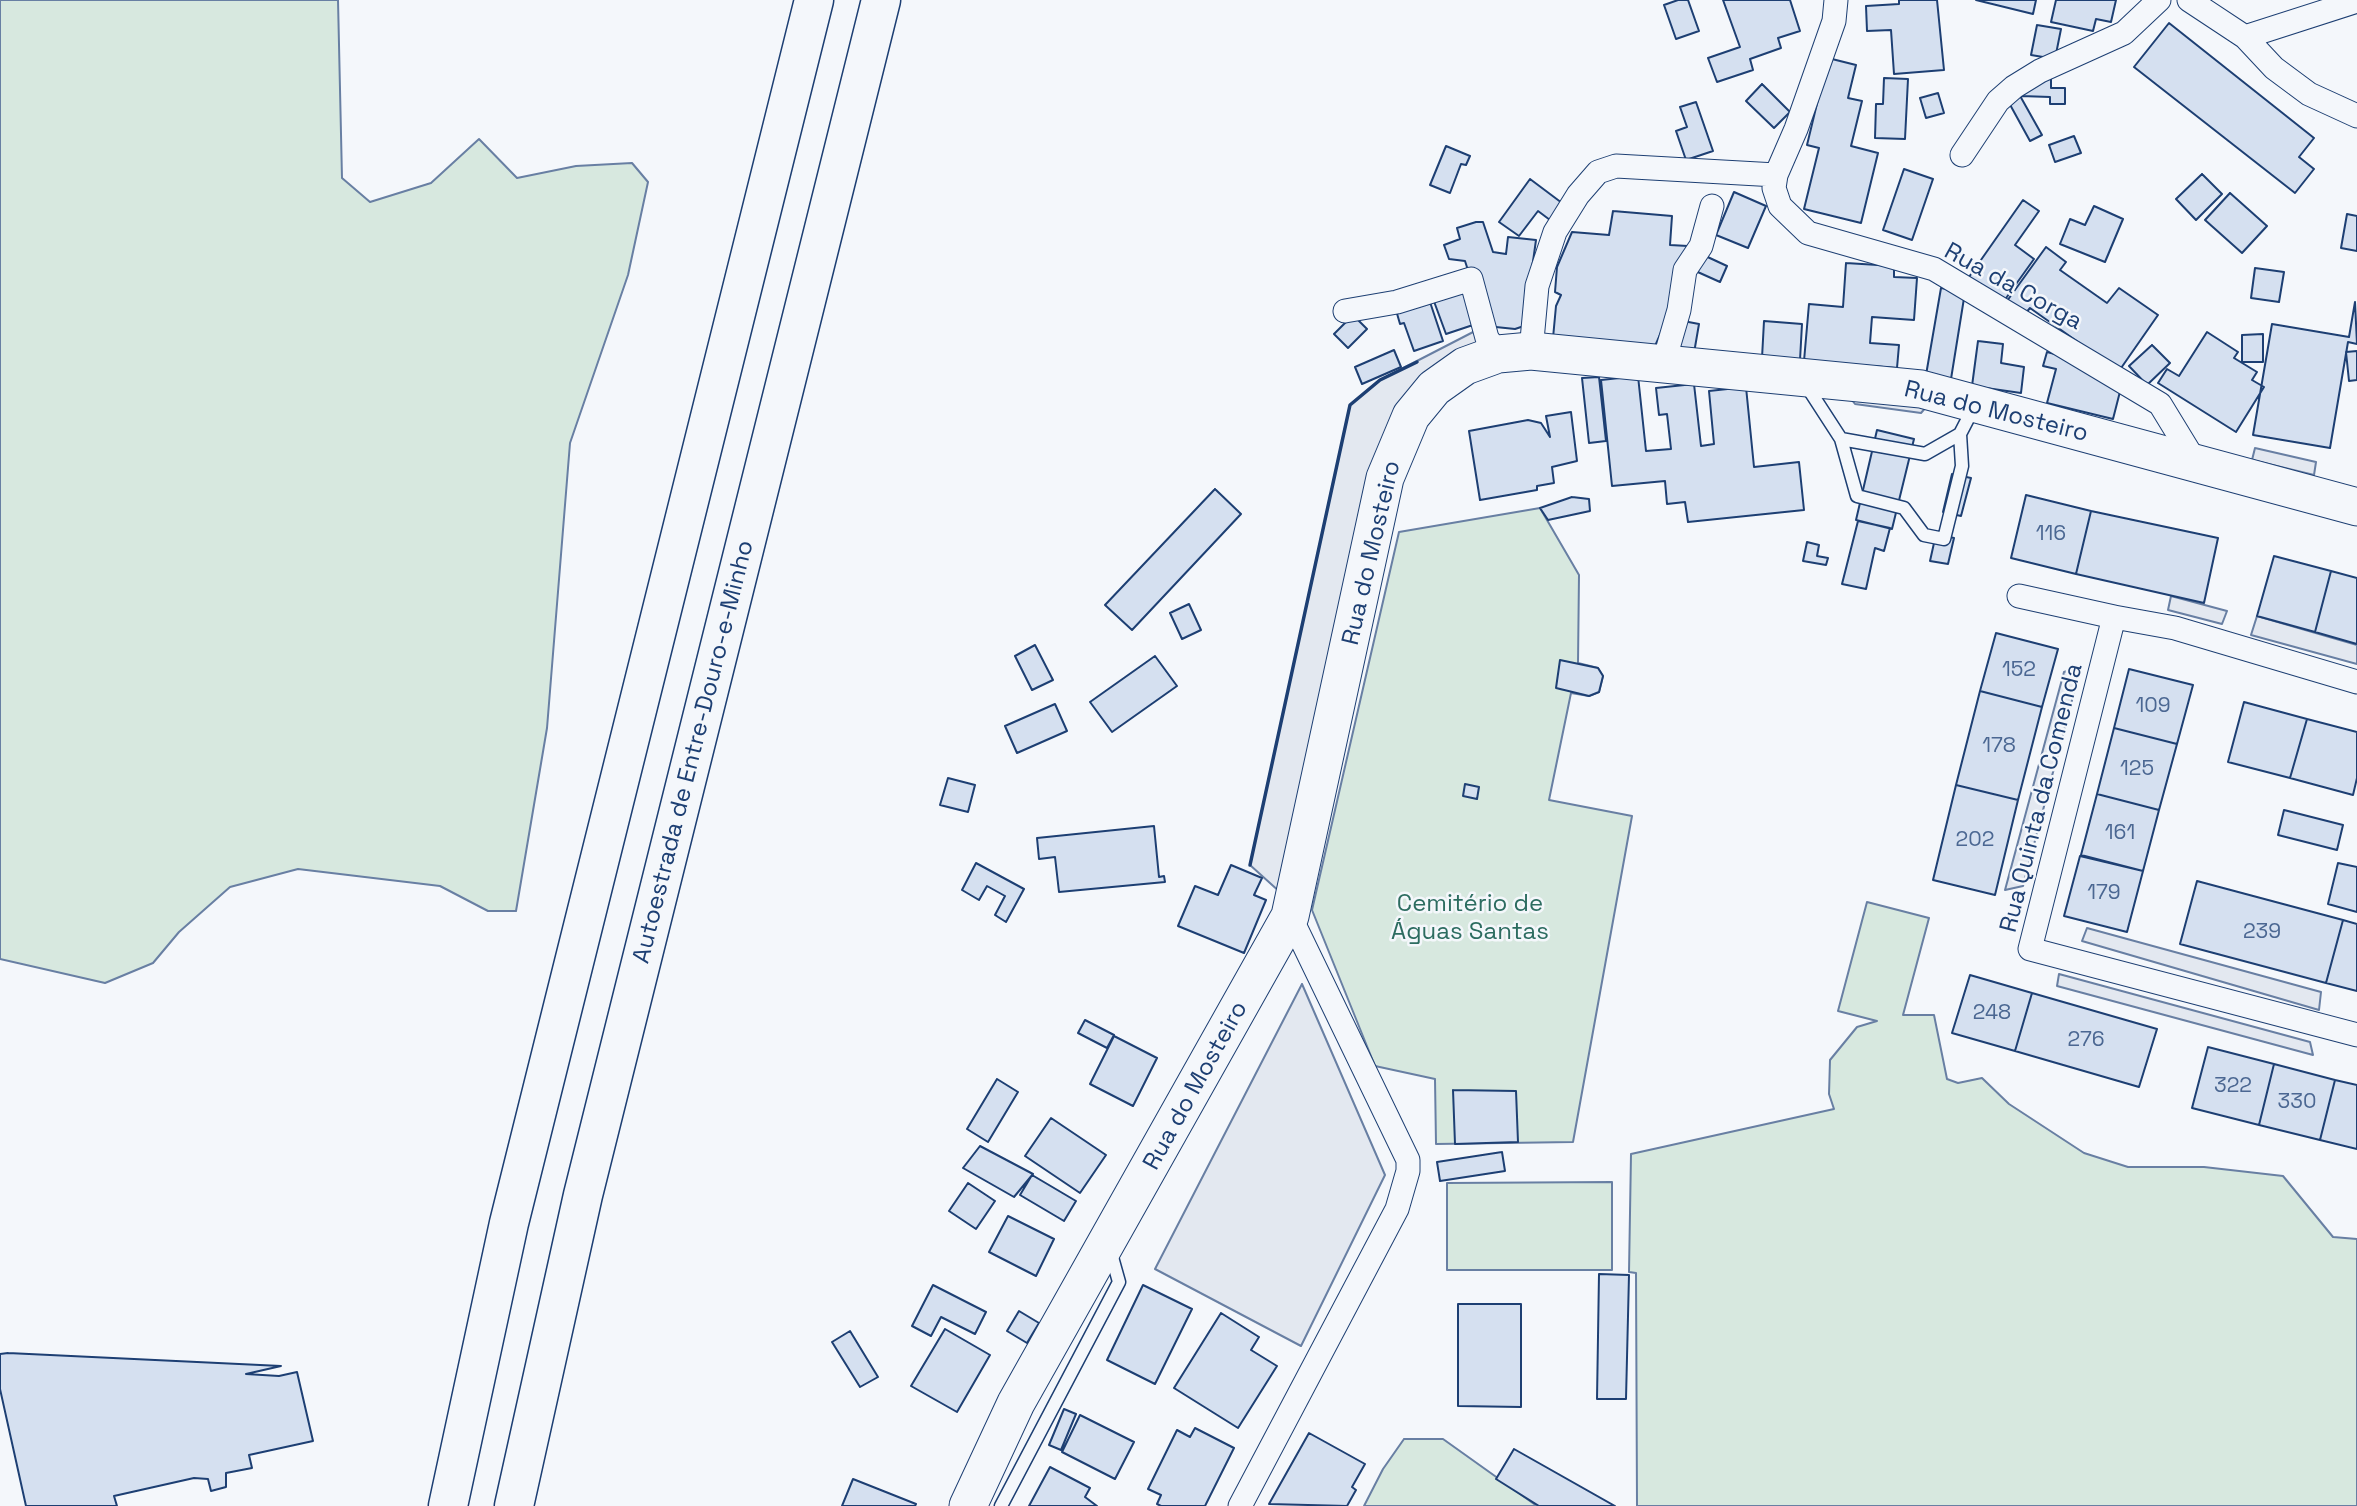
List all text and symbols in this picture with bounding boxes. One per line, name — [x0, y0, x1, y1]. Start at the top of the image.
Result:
street label: Rua da Corga — [1939, 237, 2087, 337]
street label: Rua do Mosteiro — [1901, 375, 2091, 449]
street label: Rua do Mosteiro — [1337, 458, 1407, 648]
house number: 116 — [2036, 521, 2066, 547]
street label: Autoestrada de Entre-Douro-e-Minho — [627, 538, 761, 966]
house number: 152 — [2002, 657, 2036, 683]
street label: Rua Quinta da Comenda — [1995, 661, 2089, 935]
house number: 109 — [2135, 693, 2171, 719]
house number: 178 — [1982, 733, 2016, 759]
house number: 125 — [2120, 756, 2154, 782]
house number: 161 — [2105, 820, 2135, 846]
house number: 202 — [1956, 827, 1994, 853]
house number: 179 — [2087, 880, 2121, 906]
park label: Cemitério de Águas Santas — [1391, 890, 1549, 946]
house number: 239 — [2243, 919, 2281, 945]
street label: Rua do Mosteiro — [1138, 997, 1254, 1175]
house number: 248 — [1973, 1000, 2011, 1026]
house number: 276 — [2067, 1027, 2105, 1053]
house number: 322 — [2214, 1073, 2252, 1099]
house number: 330 — [2278, 1089, 2316, 1115]

